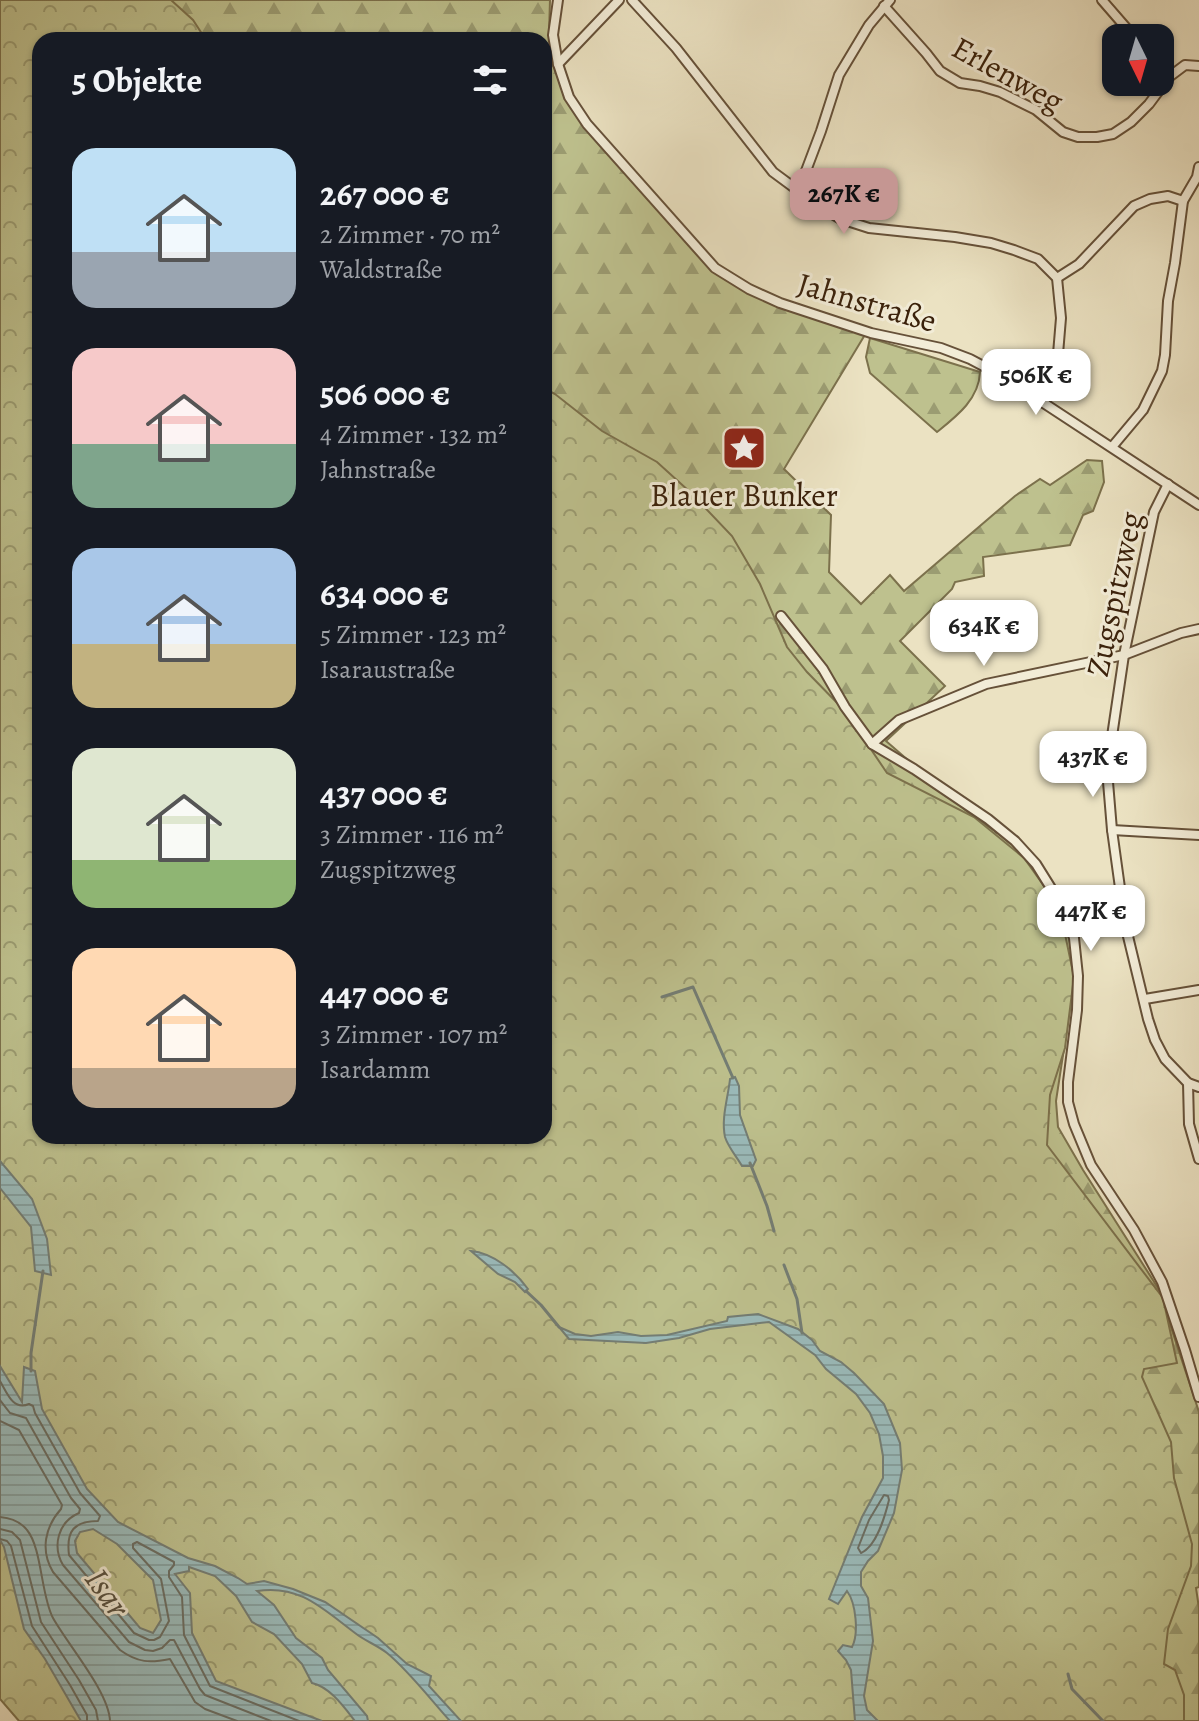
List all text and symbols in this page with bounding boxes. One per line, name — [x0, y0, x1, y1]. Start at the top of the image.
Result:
north arrow — [1102, 24, 1174, 96]
map controls — [1102, 24, 1174, 96]
street label: Erlenweg — [944, 25, 1072, 123]
text: 5 Objekte — [72, 57, 202, 104]
icon: filters — [468, 58, 512, 102]
pin: 267K € — [779, 168, 909, 236]
text: 267 000 € — [320, 170, 449, 217]
text: 267K € — [808, 176, 880, 211]
icon: home — [136, 180, 232, 276]
text: 2 Zimmer · 70 m² — [320, 217, 500, 252]
text: Waldstraße — [320, 252, 442, 287]
street label: Jahnstraße — [792, 261, 942, 343]
pin: 506K € — [971, 349, 1101, 417]
text: 506K € — [1000, 357, 1072, 392]
text: 506 000 € — [320, 370, 450, 417]
icon: home — [136, 380, 232, 476]
text: 4 Zimmer · 132 m² — [320, 417, 507, 452]
place icon: Blauer Bunker — [720, 424, 768, 472]
text: Jahnstraße — [320, 452, 436, 487]
place label: Blauer Bunker — [650, 473, 838, 517]
street label: Zugspitzweg — [1075, 508, 1153, 680]
text: 634 000 € — [320, 570, 449, 617]
icon: home — [136, 580, 232, 676]
pin: 634K € — [919, 600, 1049, 668]
text: 634K € — [948, 608, 1020, 643]
text: 5 Zimmer · 123 m² — [320, 617, 506, 652]
text: Isaraustraße — [320, 652, 455, 687]
pin: 437K € — [1028, 731, 1158, 799]
text: 437K € — [1057, 739, 1129, 774]
text: 437 000 € — [320, 770, 448, 817]
icon: home — [136, 780, 232, 876]
text: 3 Zimmer · 116 m² — [320, 817, 504, 852]
text: Zugspitzweg — [320, 852, 456, 887]
pin: 447K € — [1026, 885, 1156, 953]
text: 447K € — [1055, 893, 1127, 928]
text: 447 000 € — [320, 970, 449, 1017]
icon: home — [136, 980, 232, 1076]
text: 3 Zimmer · 107 m² — [320, 1017, 507, 1052]
text: Isardamm — [320, 1052, 430, 1087]
water label: Isar — [74, 1558, 142, 1627]

